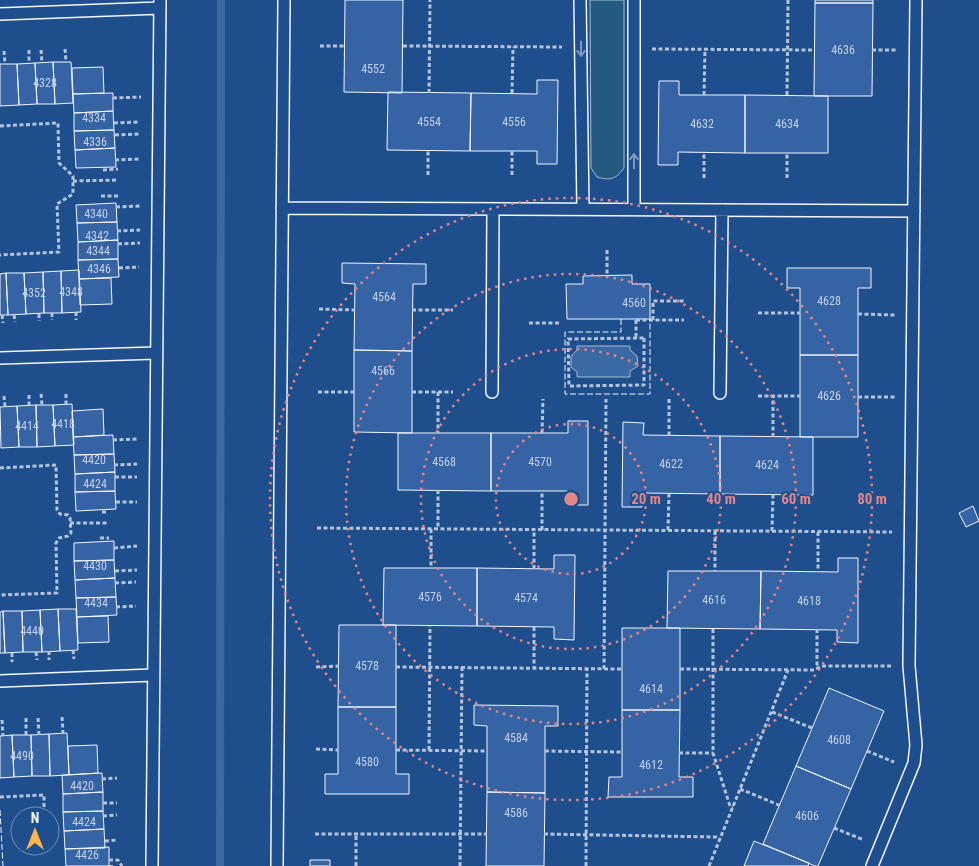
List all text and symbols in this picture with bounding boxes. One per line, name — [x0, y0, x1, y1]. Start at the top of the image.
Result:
one-way arrow — [576, 40, 586, 56]
house number: 4636 — [831, 43, 855, 57]
house number: 4552 — [361, 62, 385, 76]
house number: 4328 — [33, 76, 57, 90]
house number: 4334 — [82, 111, 106, 125]
house number: 4554 — [417, 115, 441, 129]
house number: 4556 — [502, 115, 526, 129]
house number: 4632 — [690, 117, 714, 131]
house number: 4634 — [775, 117, 799, 131]
house number: 4336 — [83, 135, 107, 149]
one-way arrow — [629, 153, 639, 169]
house number: 4340 — [84, 207, 108, 221]
house number: 4342 — [85, 229, 109, 243]
house number: 4344 — [86, 244, 110, 258]
house number: 4346 — [87, 262, 111, 276]
house number: 4348 — [59, 285, 83, 299]
house number: 4352 — [22, 286, 46, 300]
house number: 4564 — [372, 290, 396, 304]
house number: 4628 — [817, 294, 841, 308]
house number: 4560 — [622, 296, 646, 310]
house number: 4566 — [371, 364, 395, 378]
house number: 4626 — [817, 389, 841, 403]
house number: 4418 — [51, 417, 75, 431]
house number: 4414 — [15, 419, 39, 433]
house number: 4420 — [82, 453, 106, 467]
house number: 4568 — [432, 455, 456, 469]
house number: 4570 — [528, 455, 552, 469]
house number: 4622 — [659, 457, 683, 471]
house number: 4624 — [755, 458, 779, 472]
house number: 4424 — [83, 477, 107, 491]
centre of rings — [562, 490, 580, 508]
text: 20 m — [631, 490, 661, 508]
text: 40 m — [706, 490, 736, 508]
text: 60 m — [781, 490, 811, 508]
text: 80 m — [857, 490, 887, 508]
house number: 4430 — [83, 559, 107, 573]
house number: 4576 — [418, 590, 442, 604]
house number: 4574 — [514, 591, 538, 605]
house number: 4616 — [702, 593, 726, 607]
house number: 4618 — [797, 594, 821, 608]
house number: 4434 — [84, 596, 108, 610]
house number: 4440 — [20, 624, 44, 638]
house number: 4578 — [355, 659, 379, 673]
house number: 4614 — [639, 682, 663, 696]
house number: 4584 — [504, 731, 528, 745]
house number: 4608 — [827, 733, 851, 747]
house number: 4490 — [10, 749, 34, 763]
house number: 4580 — [355, 755, 379, 769]
house number: 4612 — [639, 758, 663, 772]
house number: 4420 — [70, 779, 94, 793]
north arrow — [10, 806, 60, 856]
house number: 4586 — [504, 806, 528, 820]
house number: 4606 — [795, 809, 819, 823]
text: N — [31, 810, 39, 826]
house number: 4424 — [72, 815, 96, 829]
house number: 4426 — [75, 848, 99, 862]

